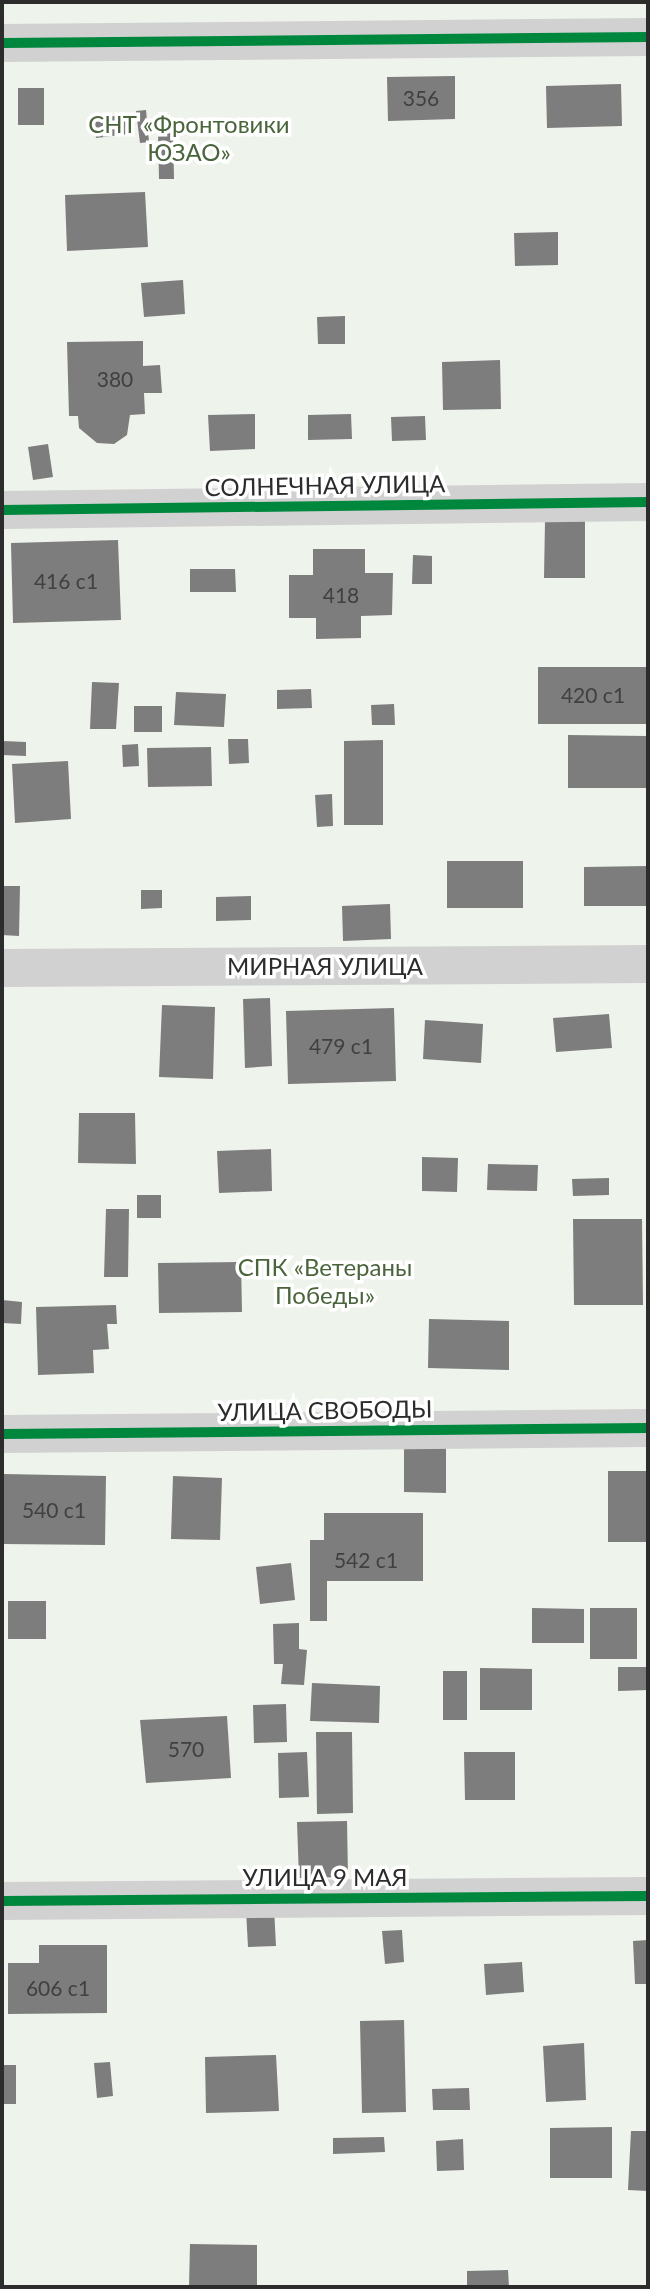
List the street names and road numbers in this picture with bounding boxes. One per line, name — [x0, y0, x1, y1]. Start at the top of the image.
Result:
street label: СОЛНЕЧНАЯ УЛИЦА — [204, 469, 446, 501]
street label: МИРНАЯ УЛИЦА — [227, 952, 423, 980]
street label: УЛИЦА СВОБОДЫ — [217, 1394, 433, 1426]
street label: УЛИЦА 9 МАЯ — [243, 1863, 407, 1891]

